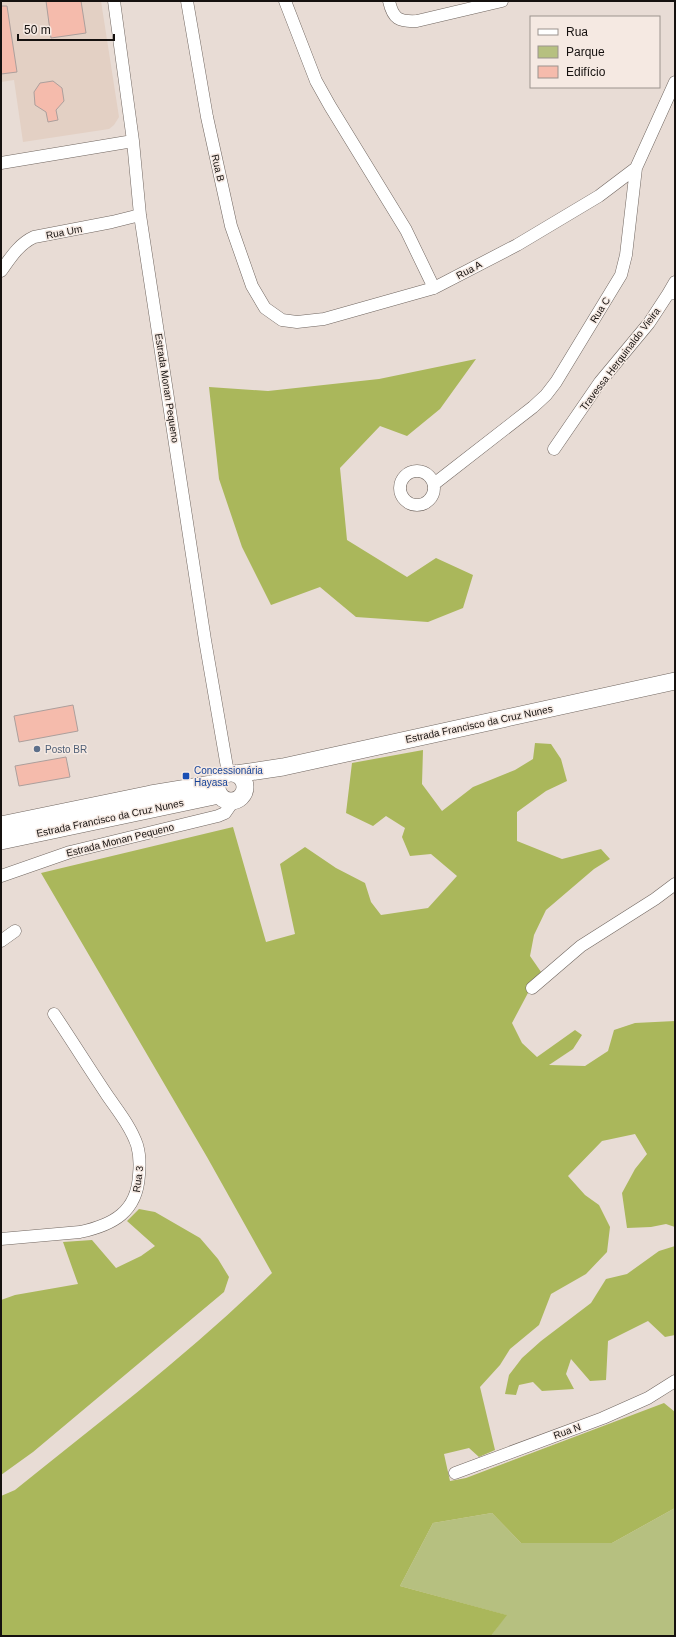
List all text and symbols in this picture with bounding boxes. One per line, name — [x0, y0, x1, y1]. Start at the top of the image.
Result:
scale bar — [18, 16, 114, 42]
legend — [530, 16, 660, 88]
text: 50 m — [24, 23, 51, 37]
text: Rua — [566, 25, 588, 39]
text: Parque — [566, 45, 605, 59]
text: Edifício — [566, 65, 606, 79]
street label: Rua B — [210, 153, 227, 183]
street label: Rua Um — [45, 223, 83, 241]
street label: Rua A — [454, 259, 484, 281]
street label: Rua C — [588, 295, 612, 325]
street label: Travessa Herquinaldo Vieira — [578, 305, 662, 412]
street label: Estrada Monan Pequeno — [153, 333, 181, 444]
street label: Estrada Francisco da Cruz Nunes — [404, 703, 554, 745]
marker: Posto BR — [32, 744, 42, 754]
place label: Posto BR — [45, 744, 87, 755]
place label: Concessionária Hayasa — [194, 765, 263, 788]
marker: Concessionária Hayasa — [181, 771, 191, 781]
street label: Estrada Francisco da Cruz Nunes — [35, 797, 185, 839]
street label: Estrada Monan Pequeno — [65, 821, 175, 859]
street label: Rua 3 — [131, 1165, 145, 1193]
street label: Rua N — [552, 1421, 582, 1441]

